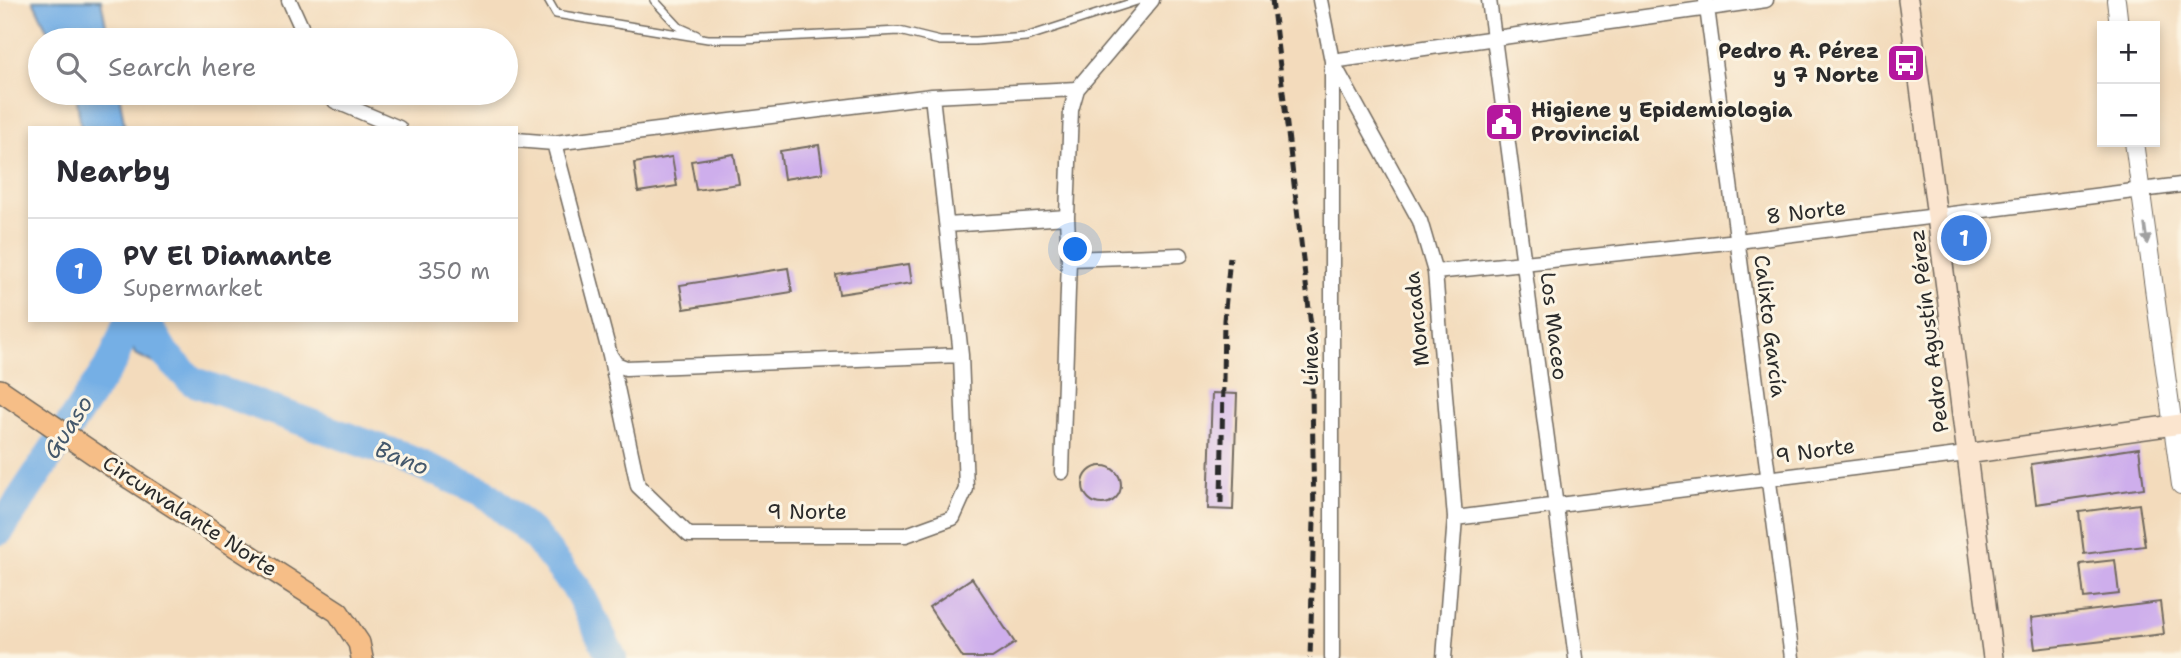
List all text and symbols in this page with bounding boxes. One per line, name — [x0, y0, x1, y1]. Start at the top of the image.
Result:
map controls — [2097, 21, 2160, 147]
button: + — [2097, 21, 2160, 84]
search box — [28, 28, 518, 105]
place label: Pedro A. Pérez y 7 Norte — [1718, 37, 1879, 89]
bus stop icon: Pedro A. Pérez y 7 Norte — [1885, 42, 1927, 84]
icon: search — [52, 48, 90, 86]
text: Search here — [108, 49, 257, 84]
button: − — [2097, 84, 2160, 147]
place label: Higiene y Epidemiologia Provincial — [1531, 96, 1793, 148]
public building icon: Higiene y Epidemiologia Provincial — [1483, 101, 1525, 143]
text: Nearby — [56, 151, 171, 192]
street label: 8 Norte — [1765, 193, 1847, 231]
pin: 1 — [1941, 212, 1987, 264]
one-way arrow — [2141, 223, 2152, 245]
street label: Pedro Agustín Pérez — [1903, 228, 1955, 434]
your location — [1058, 232, 1092, 266]
text: PV El Diamante — [123, 238, 332, 273]
street label: Calixto García — [1747, 253, 1793, 399]
text: 1 — [74, 256, 84, 286]
text: 350 m — [417, 256, 490, 286]
street label: Moncada — [1398, 270, 1436, 368]
street label: Los Maceo — [1533, 270, 1575, 382]
text: Supermarket — [123, 273, 263, 303]
street label: Línea — [1297, 332, 1325, 386]
water label: Guaso — [36, 390, 100, 464]
street label: 9 Norte — [1774, 432, 1856, 470]
water label: Bano — [371, 434, 433, 482]
street label: Circunvalante Norte — [97, 449, 283, 583]
street label: 9 Norte — [767, 498, 847, 526]

